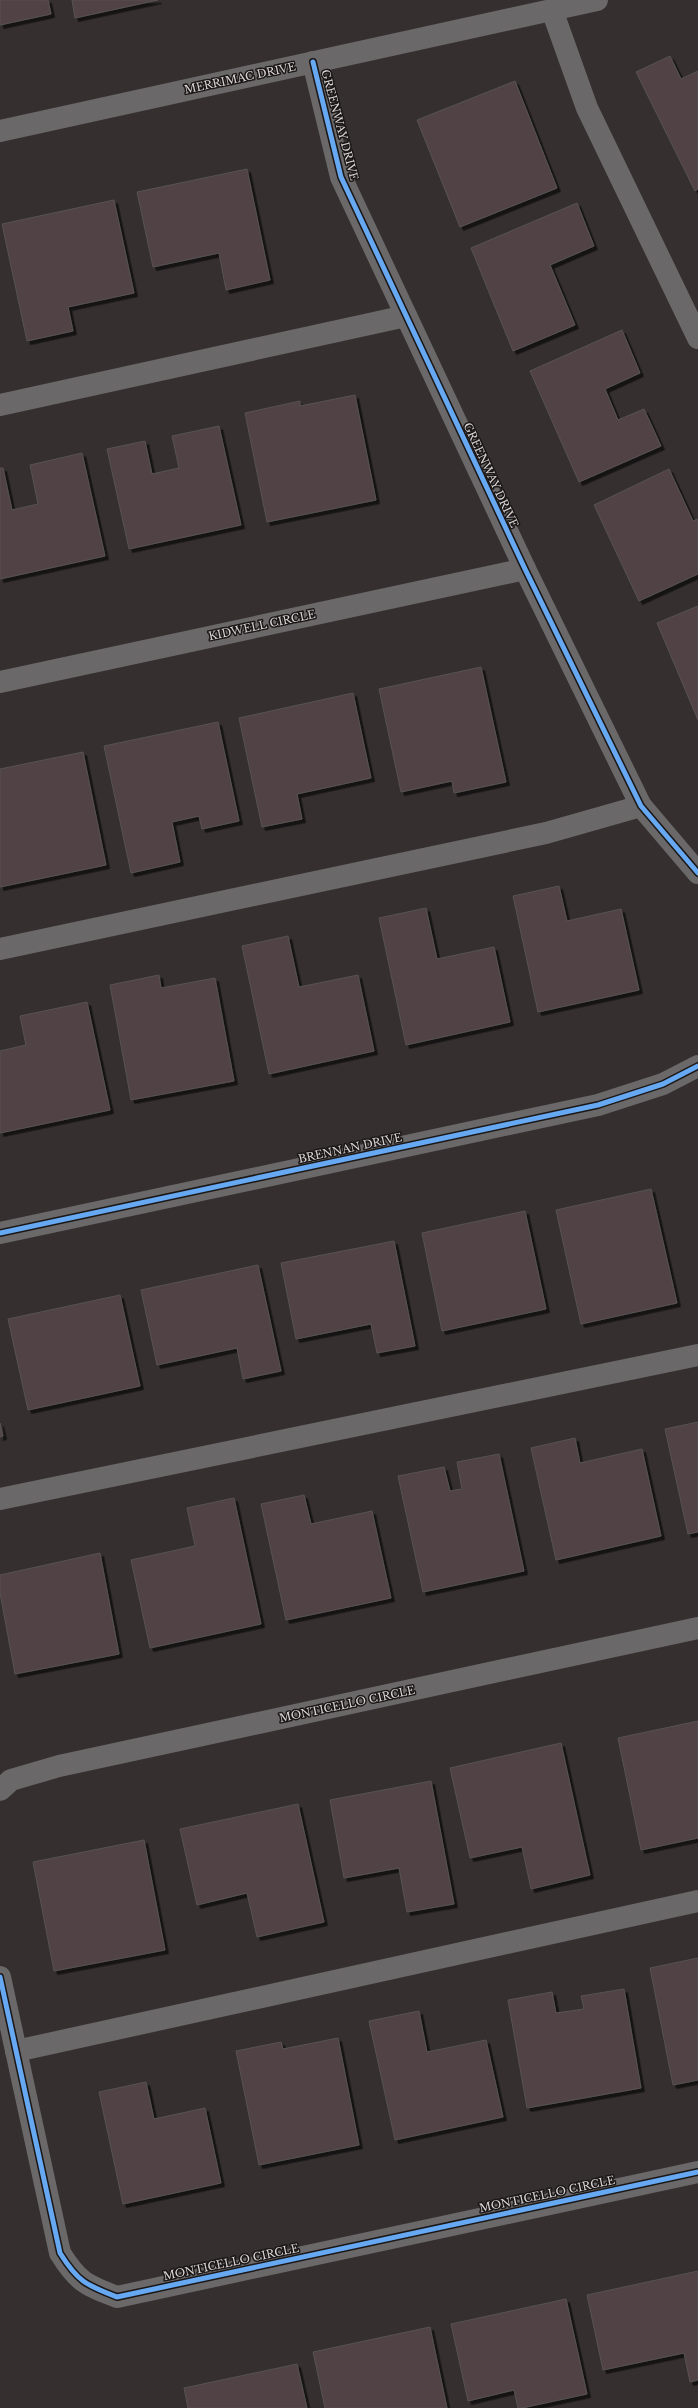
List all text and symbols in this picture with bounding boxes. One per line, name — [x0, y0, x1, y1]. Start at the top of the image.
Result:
street label: MERRIMAC DRIVE — [183, 59, 297, 97]
street label: GREENWAY DRIVE — [318, 68, 362, 182]
street label: GREENWAY DRIVE — [461, 420, 521, 530]
street label: KIDWELL CIRCLE — [207, 607, 317, 643]
street label: BRENNAN DRIVE — [297, 1130, 403, 1166]
street label: MONTICELLO CIRCLE — [278, 1683, 416, 1725]
street label: MONTICELLO CIRCLE — [478, 2173, 616, 2215]
street label: MONTICELLO CIRCLE — [162, 2241, 300, 2283]

